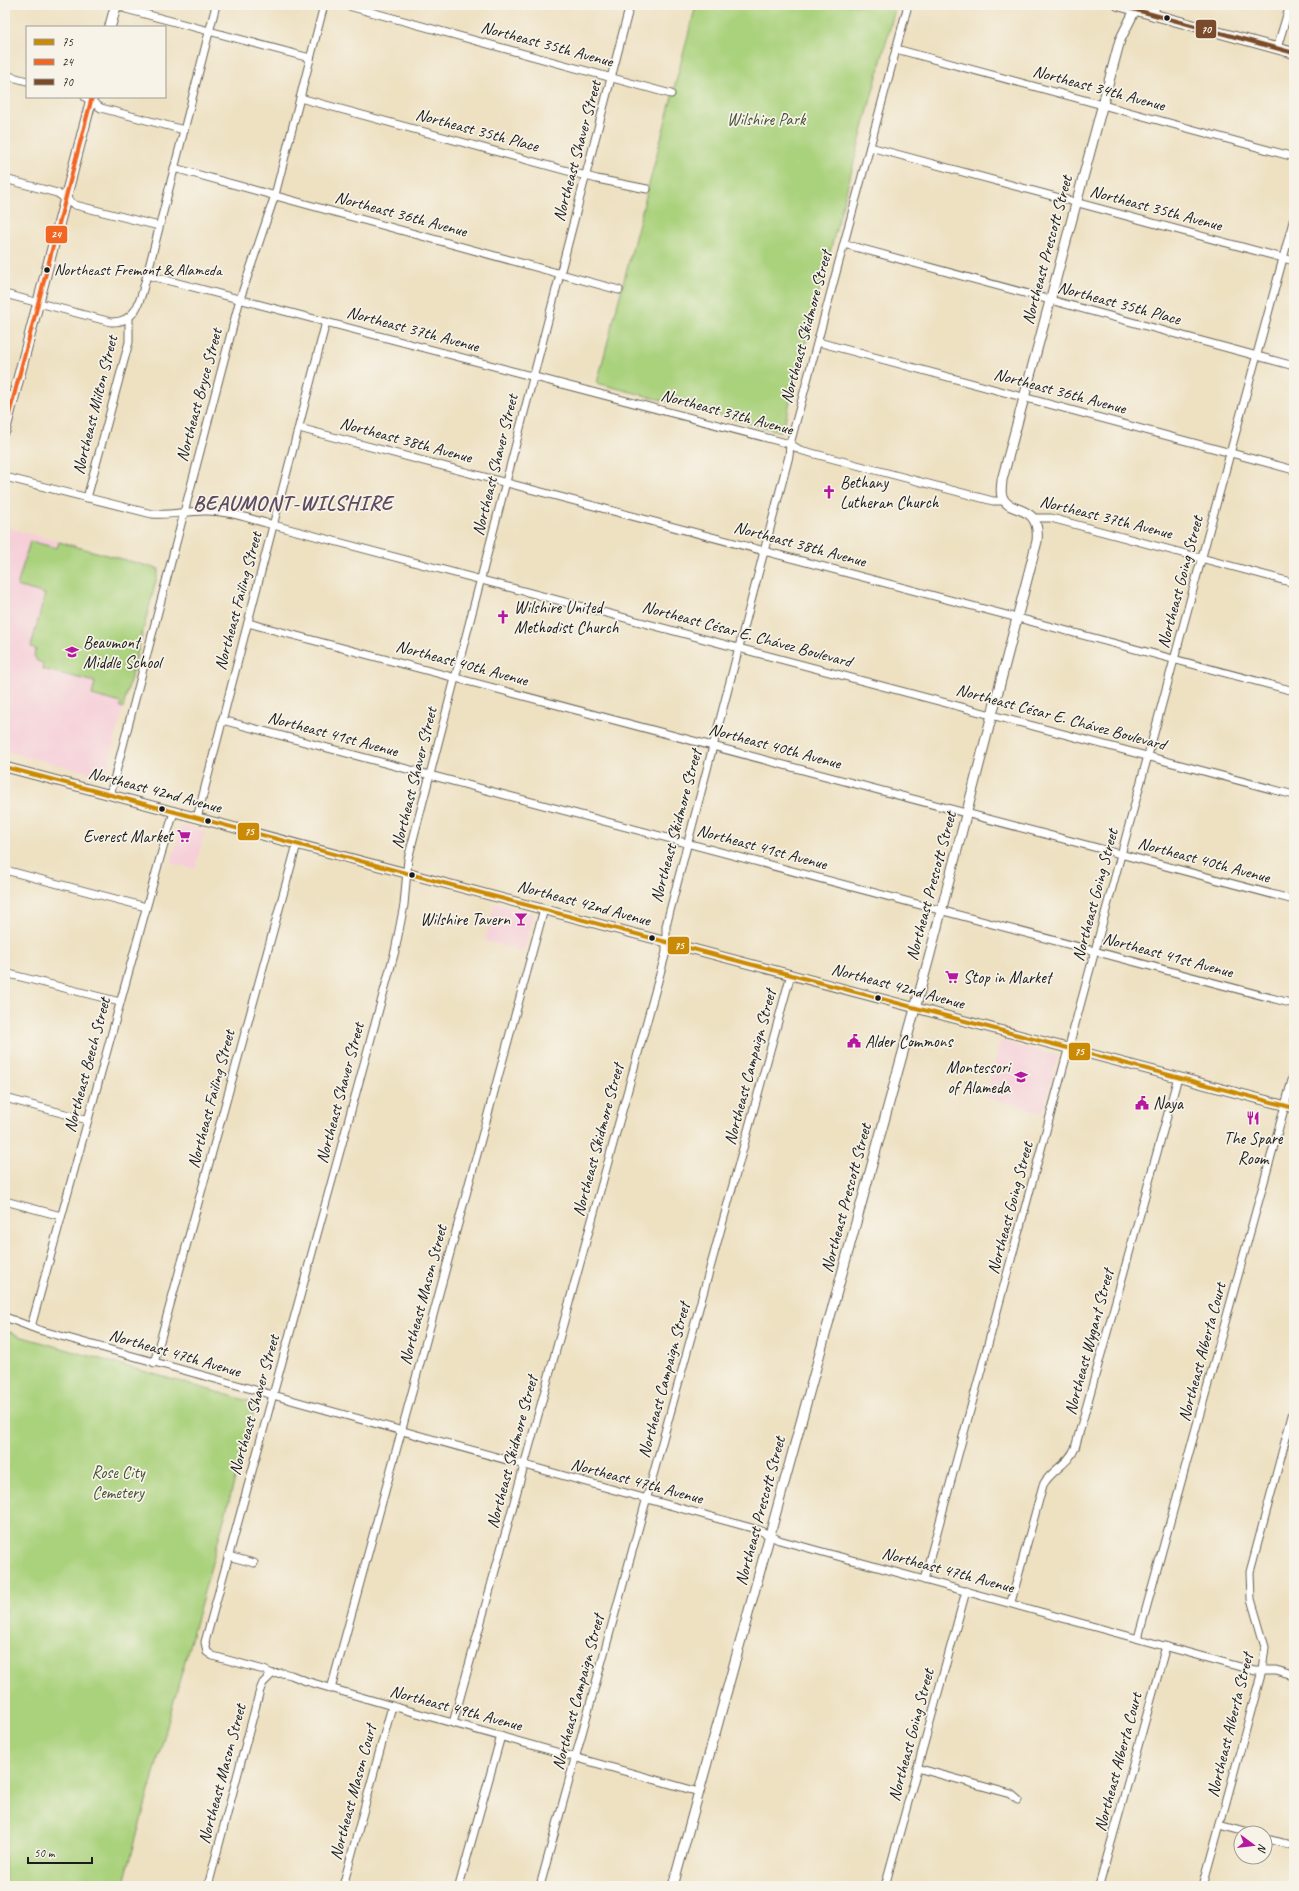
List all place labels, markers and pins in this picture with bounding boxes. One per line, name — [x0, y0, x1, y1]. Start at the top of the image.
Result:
unlabelled marker — [1162, 13, 1172, 23]
place label: Northeast Fremont & Alameda — [54, 260, 223, 280]
marker: Northeast Fremont & Alameda — [42, 265, 52, 275]
place label: Bethany Lutheran Church — [840, 472, 940, 513]
church icon: Bethany Lutheran Church — [821, 484, 837, 500]
place label: Wilshire United Methodist Church — [514, 597, 619, 638]
church icon: Wilshire United Methodist Church — [495, 609, 511, 625]
place label: Beaumont Middle School — [83, 632, 164, 673]
school or university icon: Beaumont Middle School — [64, 644, 80, 660]
unlabelled marker — [157, 804, 167, 814]
unlabelled marker — [203, 816, 213, 826]
place label: Everest Market — [83, 826, 175, 847]
supermarket icon: Everest Market — [176, 828, 192, 844]
unlabelled marker — [407, 870, 417, 880]
place label: Wilshire Tavern — [420, 909, 511, 930]
bar icon: Wilshire Tavern — [513, 911, 529, 927]
unlabelled marker — [647, 933, 657, 943]
place label: Stop in Market — [963, 967, 1054, 988]
supermarket icon: Stop in Market — [944, 969, 960, 985]
unlabelled marker — [873, 993, 883, 1003]
place label: Alder Commons — [865, 1031, 954, 1052]
public building icon: Alder Commons — [846, 1033, 862, 1049]
place label: Montessori of Alameda — [946, 1057, 1012, 1098]
school or university icon: Montessori of Alameda — [1013, 1069, 1029, 1085]
place label: Naya — [1153, 1093, 1184, 1114]
public building icon: Naya — [1134, 1095, 1150, 1111]
restaurant icon: The Spare Room — [1245, 1110, 1261, 1126]
place label: The Spare Room — [1224, 1128, 1284, 1169]

